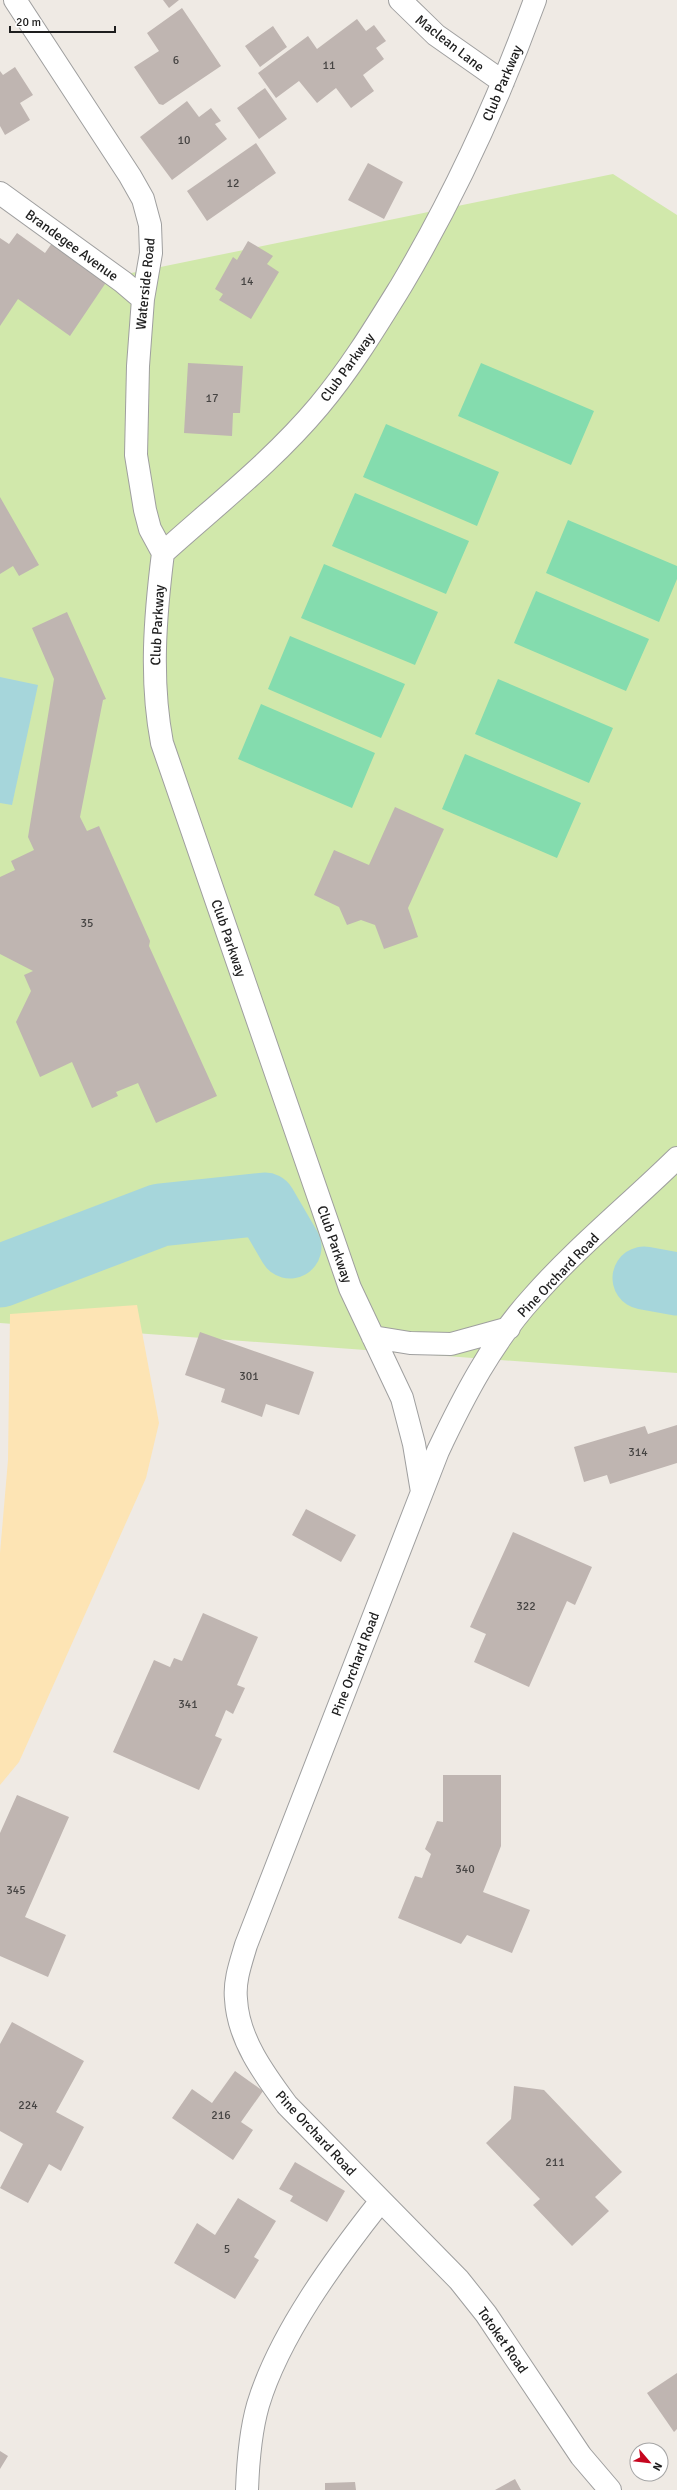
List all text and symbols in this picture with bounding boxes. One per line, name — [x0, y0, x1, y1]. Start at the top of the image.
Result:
scale bar — [10, 8, 115, 34]
street label: Maclean Lane — [412, 11, 487, 76]
text: 20 m — [16, 15, 41, 30]
street label: Club Parkway — [479, 42, 526, 124]
house number: 6 — [173, 53, 179, 68]
house number: 11 — [323, 58, 335, 73]
house number: 10 — [178, 133, 190, 148]
house number: 12 — [227, 176, 239, 191]
street label: Brandegee Avenue — [22, 206, 122, 285]
street label: Waterside Road — [132, 237, 159, 331]
house number: 14 — [241, 274, 254, 289]
street label: Club Parkway — [317, 329, 378, 405]
house number: 17 — [206, 391, 218, 406]
street label: Club Parkway — [147, 584, 168, 666]
street label: Club Parkway — [207, 897, 250, 980]
house number: 35 — [81, 916, 93, 931]
street label: Club Parkway — [313, 1203, 356, 1286]
street label: Pine Orchard Road — [514, 1230, 603, 1321]
house number: 301 — [239, 1369, 259, 1384]
house number: 314 — [628, 1445, 648, 1460]
house number: 322 — [516, 1599, 536, 1614]
street label: Pine Orchard Road — [328, 1610, 383, 1719]
house number: 341 — [178, 1697, 198, 1712]
house number: 340 — [455, 1862, 475, 1877]
house number: 345 — [6, 1883, 26, 1898]
street label: Pine Orchard Road — [272, 2087, 359, 2179]
house number: 224 — [18, 2098, 38, 2113]
house number: 216 — [211, 2108, 231, 2123]
house number: 211 — [545, 2155, 565, 2170]
house number: 5 — [224, 2242, 230, 2257]
street label: Totoket Road — [474, 2304, 532, 2377]
north arrow — [629, 2442, 669, 2482]
text: N — [650, 2460, 665, 2473]

